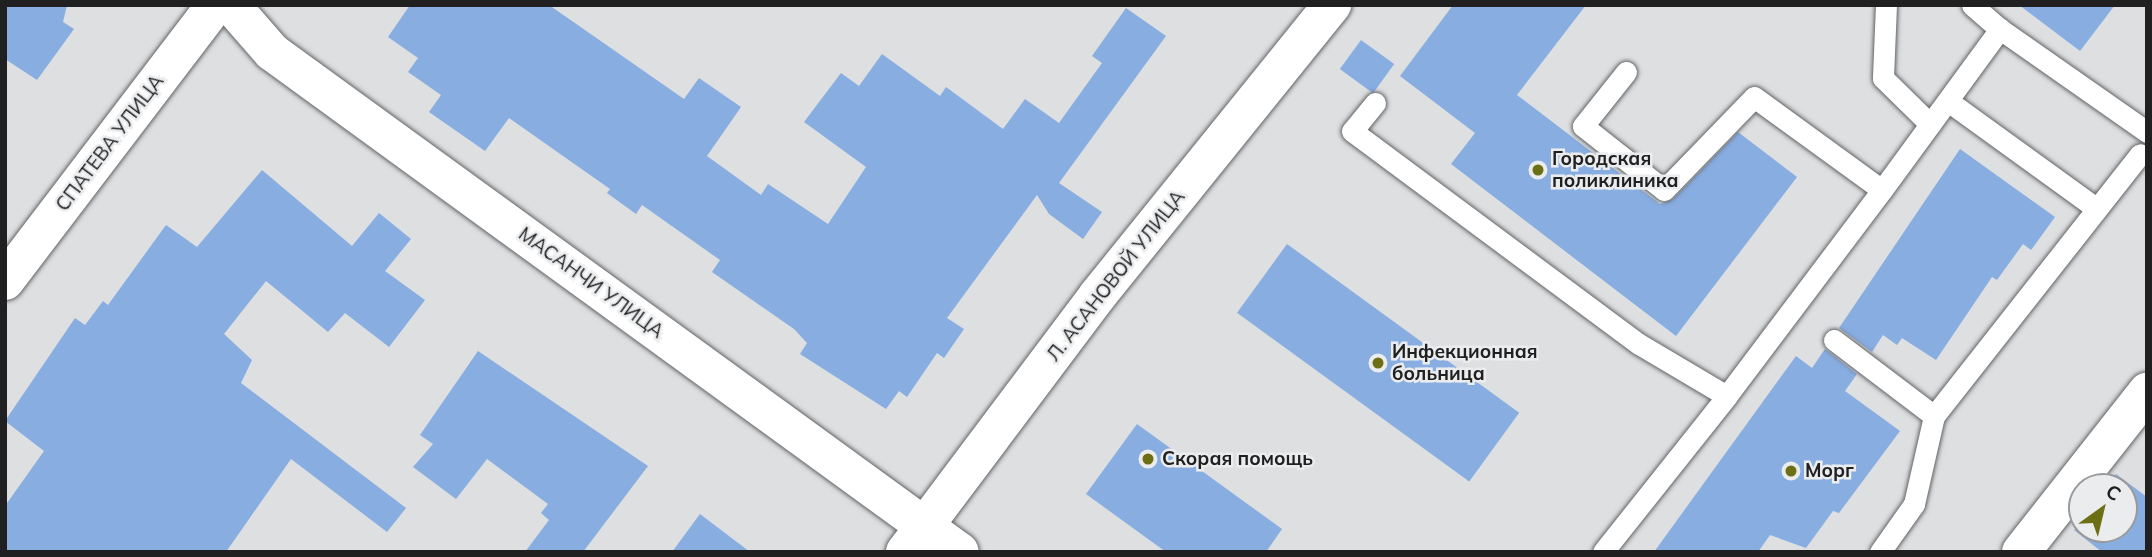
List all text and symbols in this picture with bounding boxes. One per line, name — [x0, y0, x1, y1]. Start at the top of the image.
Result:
street label: СПАТЕВА УЛИЦА — [51, 70, 169, 216]
place label: Городская поликлиника — [1552, 148, 1679, 192]
marker: Городская поликлиника — [1530, 162, 1546, 178]
street label: Л. АСАНОВОЙ УЛИЦА — [1042, 186, 1190, 366]
street label: МАСАНЧИ УЛИЦА — [514, 223, 668, 343]
place label: Инфекционная больница — [1392, 341, 1538, 385]
marker: Инфекционная больница — [1370, 355, 1386, 371]
place label: Скорая помощь — [1162, 448, 1313, 470]
marker: Скорая помощь — [1140, 451, 1156, 467]
place label: Морг — [1805, 460, 1854, 482]
marker: Морг — [1783, 463, 1799, 479]
north arrow — [2068, 473, 2138, 543]
text: С — [2102, 479, 2126, 506]

